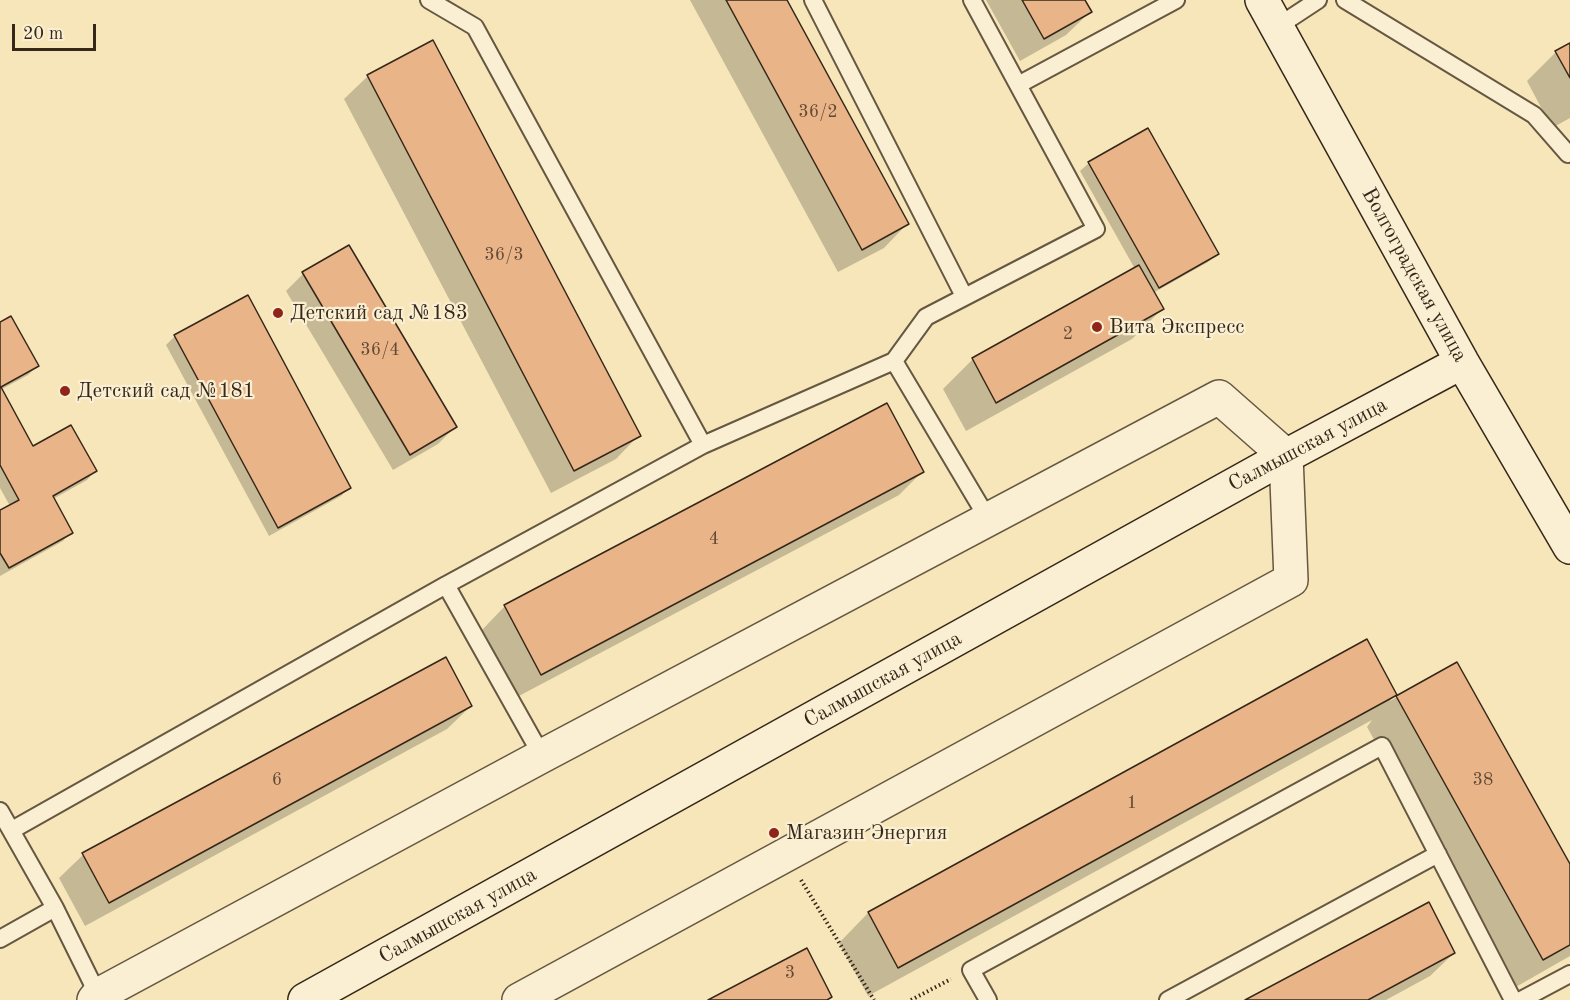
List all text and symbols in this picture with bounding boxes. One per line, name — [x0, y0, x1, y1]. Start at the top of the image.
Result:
scale bar — [15, 12, 99, 50]
text: 20 m — [23, 25, 63, 43]
house number: 36/2 — [798, 101, 838, 123]
street label: Волгоградская улица — [1356, 184, 1472, 366]
house number: 36/3 — [484, 244, 524, 266]
place label: Детский сад №183 — [290, 300, 468, 326]
marker: Детский сад №183 — [271, 306, 285, 320]
place label: Вита Экспресс — [1109, 314, 1244, 340]
marker: Вита Экспресс — [1090, 320, 1104, 334]
house number: 2 — [1063, 323, 1073, 345]
house number: 36/4 — [360, 339, 400, 361]
place label: Детский сад №181 — [77, 378, 255, 404]
marker: Детский сад №181 — [58, 384, 72, 398]
street label: Салмышская улица — [1224, 392, 1392, 498]
house number: 4 — [709, 528, 719, 550]
street label: Салмышская улица — [800, 626, 966, 734]
house number: 6 — [272, 769, 282, 791]
house number: 38 — [1473, 769, 1493, 791]
house number: 1 — [1127, 792, 1137, 814]
place label: Магазин Энергия — [786, 820, 947, 846]
marker: Магазин Энергия — [767, 826, 781, 840]
street label: Салмышская улица — [375, 862, 541, 970]
house number: 3 — [785, 962, 795, 984]

